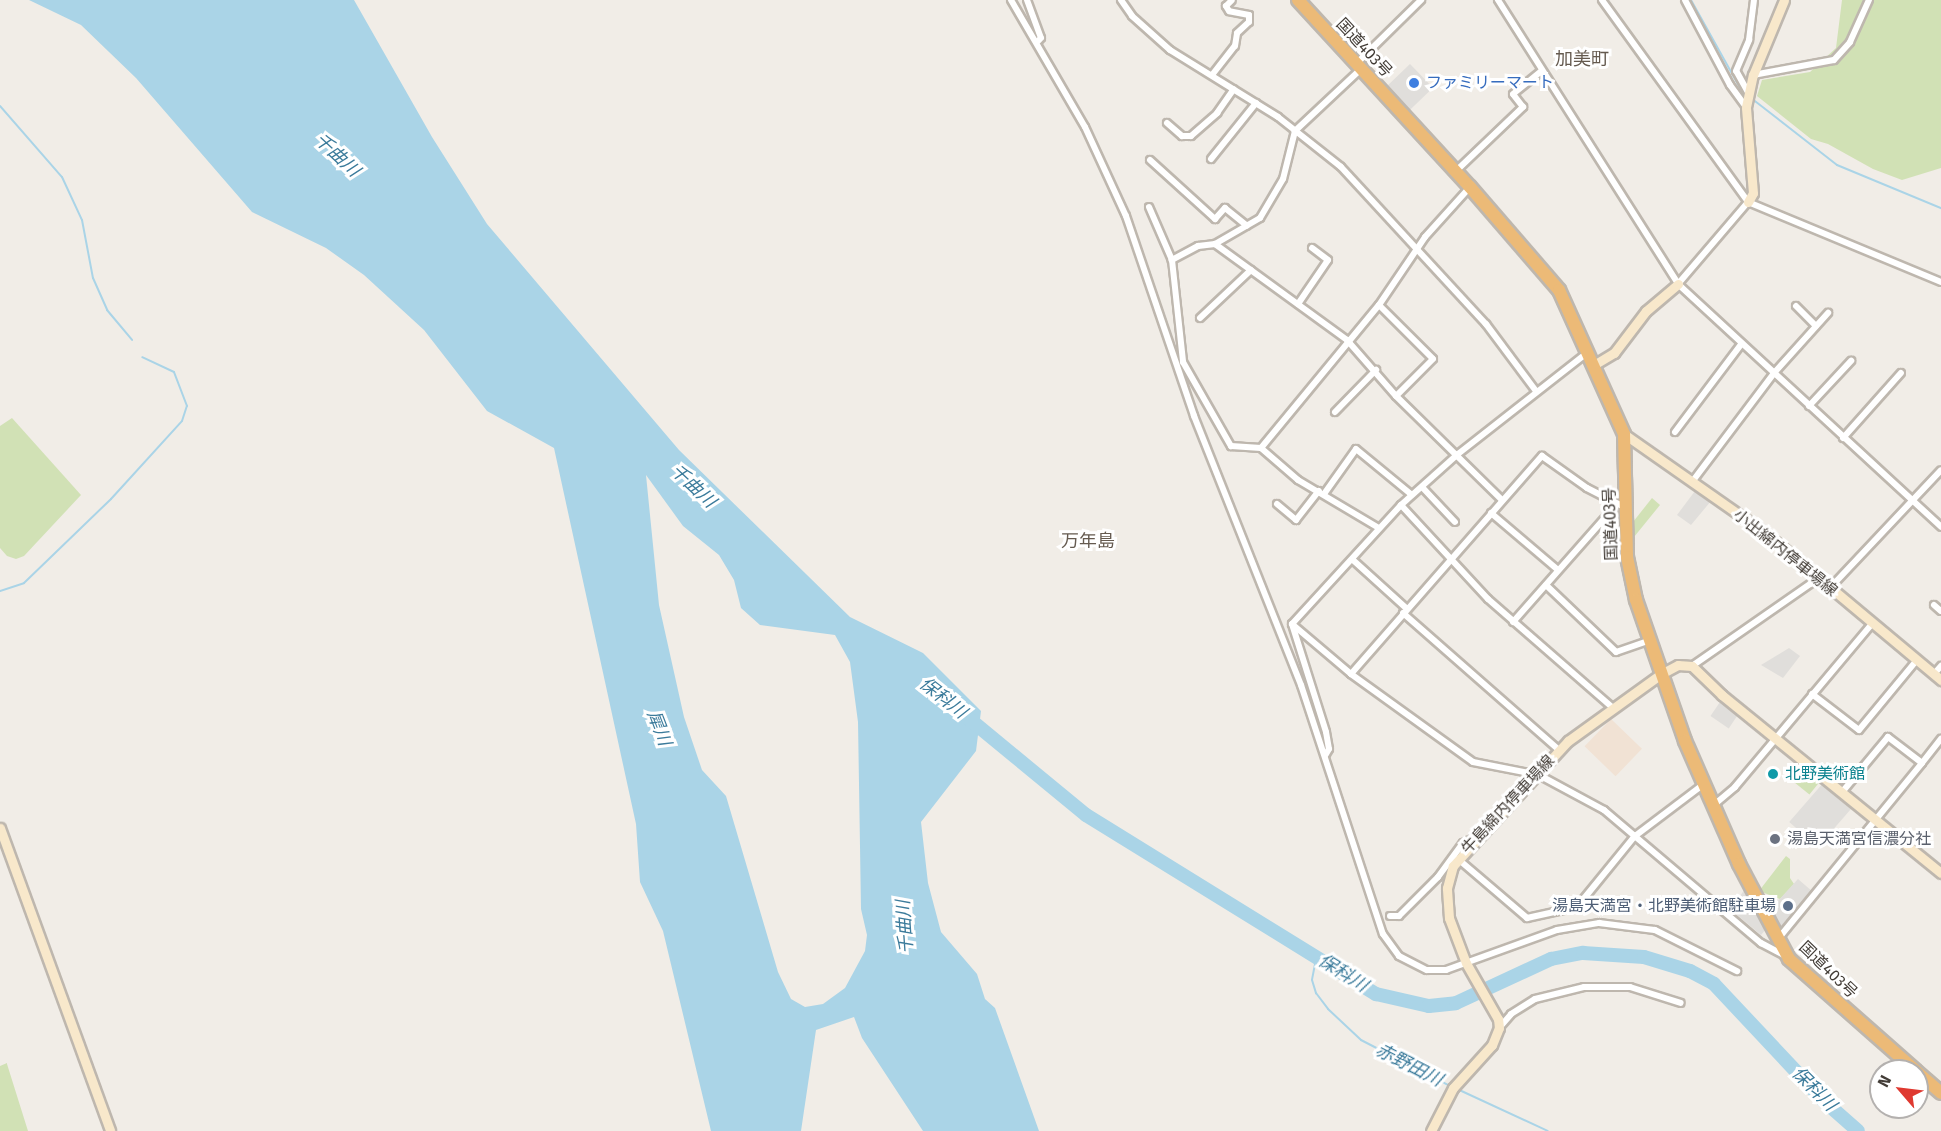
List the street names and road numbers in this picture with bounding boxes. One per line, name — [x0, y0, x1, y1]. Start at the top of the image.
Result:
street label: 国道403号 — [1332, 15, 1396, 81]
street label: 国道403号 — [1600, 487, 1622, 561]
street label: 小出綿内停車場線 — [1729, 505, 1841, 601]
street label: 牛島綿内停車場線 — [1457, 752, 1559, 858]
street label: 国道403号 — [1795, 938, 1861, 1002]

